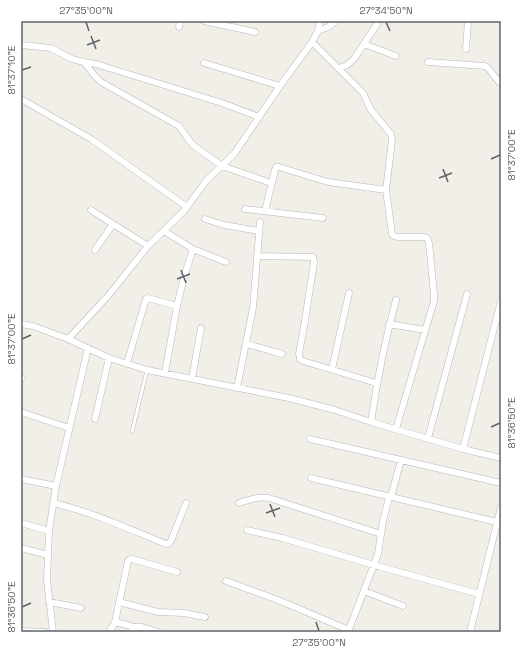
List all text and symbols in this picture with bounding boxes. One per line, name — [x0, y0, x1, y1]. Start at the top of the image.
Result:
text: 27°35'00"N — [59, 4, 113, 17]
text: 27°34'50"N — [359, 4, 413, 17]
text: 81°37'10"E — [5, 45, 18, 94]
text: 81°37'00"E — [505, 129, 518, 181]
text: 81°37'00"E — [5, 313, 18, 365]
text: 81°36'50"E — [505, 397, 518, 449]
text: 81°36'50"E — [5, 581, 18, 633]
text: 27°35'00"N — [292, 636, 346, 649]

